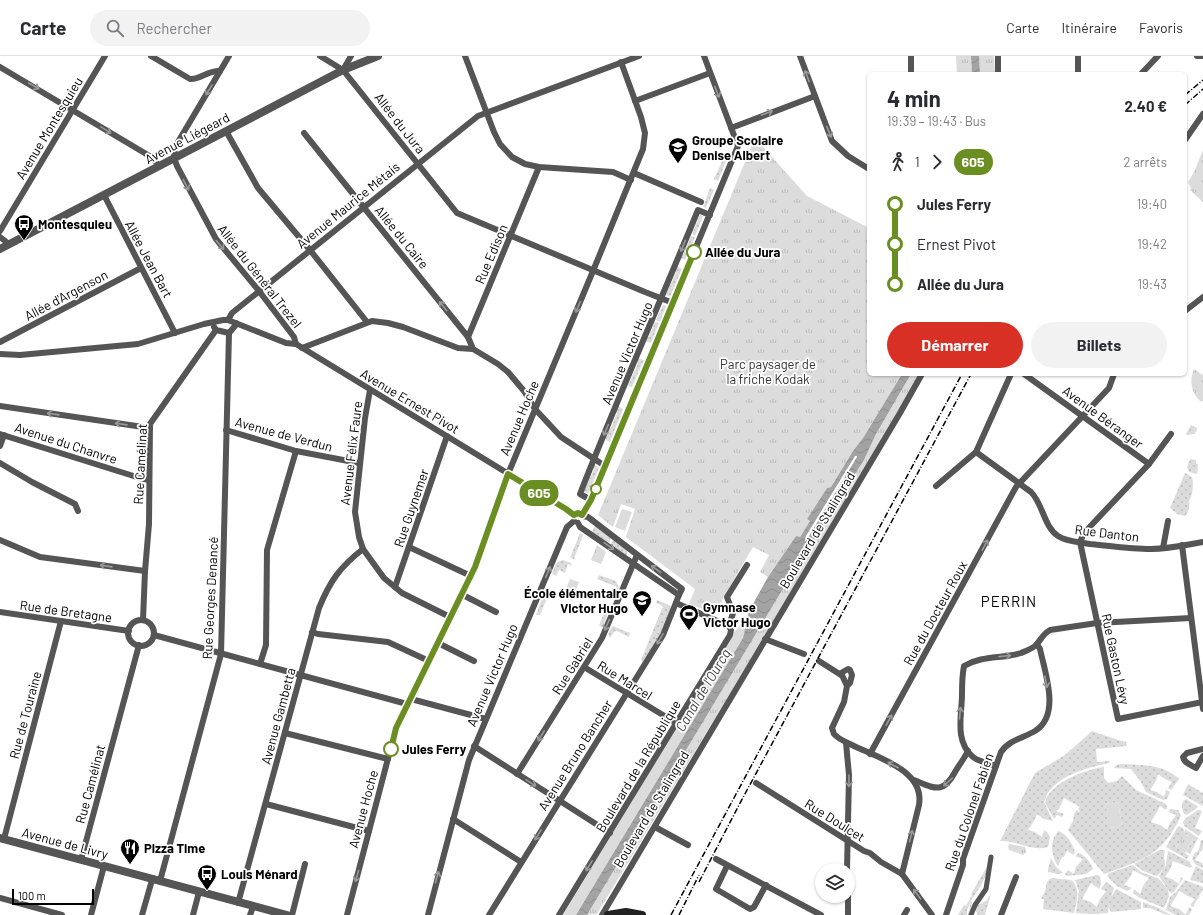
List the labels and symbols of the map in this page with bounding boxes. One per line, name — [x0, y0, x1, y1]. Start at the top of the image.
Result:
one-way arrow — [803, 70, 811, 82]
street label: Avenue Montesquieu — [12, 74, 86, 182]
one-way arrow — [28, 83, 40, 91]
one-way arrow — [205, 84, 213, 95]
one-way arrow — [714, 86, 722, 98]
street label: Allée du Jura — [371, 89, 429, 157]
street label: Avenue Liégeard — [142, 109, 232, 167]
one-way arrow — [760, 109, 772, 117]
one-way arrow — [100, 126, 112, 134]
one-way arrow — [825, 126, 833, 138]
place label: Groupe Scolaire Denise Albert — [692, 132, 783, 163]
school or university icon: Groupe Scolaire Denise Albert — [667, 136, 689, 164]
street label: Avenue Maurice Métais — [293, 158, 403, 252]
one-way arrow — [183, 179, 191, 191]
street label: Allée du Caire — [372, 202, 432, 272]
bus stop icon: Montesquieu — [13, 213, 35, 241]
place label: Montesquieu — [38, 216, 112, 232]
street label: Allée Jean Bart — [122, 218, 176, 300]
street label: Allée du Général Trezel — [215, 221, 305, 331]
street label: Rue Edison — [471, 222, 511, 286]
one-way arrow — [216, 239, 225, 250]
one-way arrow — [679, 240, 687, 252]
marker: Allée du Jura — [686, 244, 702, 260]
place label: Allée du Jura — [705, 244, 780, 260]
street label: Allée d'Argenson — [22, 266, 110, 324]
street label: Avenue Victor Hugo — [598, 299, 656, 407]
one-way arrow — [574, 300, 582, 312]
one-way arrow — [439, 301, 448, 312]
park label: Parc paysager de la friche Kodak — [720, 356, 816, 387]
street label: Avenue Ernest Pivot — [358, 365, 462, 437]
street label: Avenue Hoche — [496, 378, 542, 458]
street label: Avenue Béranger — [1059, 382, 1147, 452]
street label: Avenue Félix Faure — [337, 400, 365, 506]
one-way arrow — [47, 410, 60, 418]
street label: Avenue de Verdun — [234, 413, 334, 455]
street label: Avenue du Chanvre — [13, 419, 119, 467]
one-way arrow — [114, 420, 127, 428]
street label: Rue Camélinat — [130, 423, 150, 505]
one-way arrow — [602, 424, 609, 436]
street label: Rue Guynemer — [390, 467, 432, 549]
street label: Boulevard de Stalingrad — [776, 469, 858, 591]
line badge: 605 — [516, 480, 562, 506]
unlabelled marker — [590, 483, 602, 495]
street label: Rue Danton — [1074, 521, 1140, 545]
street label: Rue Georges Denancé — [199, 536, 221, 660]
one-way arrow — [981, 539, 989, 551]
one-way arrow — [603, 542, 614, 550]
street label: Rue du Docteur Roux — [900, 558, 970, 668]
one-way arrow — [100, 562, 113, 570]
one-way arrow — [651, 565, 662, 574]
one-way arrow — [545, 566, 553, 578]
place label: École élémentaire Victor Hugo — [524, 585, 628, 616]
school or university icon: École élémentaire Victor Hugo — [631, 589, 653, 617]
district label: PERRIN — [981, 592, 1037, 610]
street label: Rue de Bretagne — [19, 597, 113, 625]
place label: Gymnase Victor Hugo — [703, 599, 771, 630]
sports icon: Gymnase Victor Hugo — [678, 603, 700, 631]
street label: Rue Gaston Lévy — [1099, 612, 1133, 706]
one-way arrow — [603, 619, 611, 631]
street label: Avenue Victor Hugo — [463, 621, 521, 729]
one-way arrow — [656, 633, 664, 645]
street label: Rue Gabriel — [548, 635, 596, 697]
water label: Canal de l'Ourcq — [671, 645, 734, 734]
one-way arrow — [998, 652, 1011, 659]
street label: Rue Marcel — [595, 657, 655, 703]
street label: Avenue Gambetta — [257, 666, 299, 766]
street label: Rue de Touraine — [6, 669, 44, 761]
one-way arrow — [1043, 675, 1051, 688]
street label: Avenue Bruno Bancher — [534, 697, 616, 813]
street label: Boulevard de la République — [592, 697, 684, 835]
one-way arrow — [957, 707, 964, 720]
one-way arrow — [886, 714, 894, 726]
one-way arrow — [536, 730, 544, 742]
marker: Jules Ferry — [383, 741, 399, 757]
place label: Jules Ferry — [402, 741, 467, 757]
street label: Rue Camélinat — [72, 743, 108, 825]
street label: Boulevard de Stalingrad — [610, 748, 692, 870]
street label: Rue du Colonel Fabien — [941, 751, 997, 873]
one-way arrow — [888, 761, 900, 768]
street label: Avenue Hoche — [345, 768, 381, 850]
one-way arrow — [845, 774, 853, 787]
one-way arrow — [525, 778, 536, 787]
one-way arrow — [943, 778, 953, 787]
street label: Rue Doulcet — [802, 795, 868, 845]
street label: Avenue de Livry — [20, 824, 110, 862]
one-way arrow — [534, 829, 542, 841]
one-way arrow — [908, 830, 916, 843]
restaurant icon: Pizza Time — [119, 837, 141, 865]
place label: Pizza Time — [144, 840, 205, 856]
one-way arrow — [585, 860, 593, 872]
bus stop icon: Louis Ménard — [196, 863, 218, 891]
place label: Louis Ménard — [221, 866, 298, 882]
one-way arrow — [353, 869, 360, 882]
one-way arrow — [434, 871, 442, 884]
scale bar — [12, 887, 94, 906]
one-way arrow — [913, 889, 921, 900]

